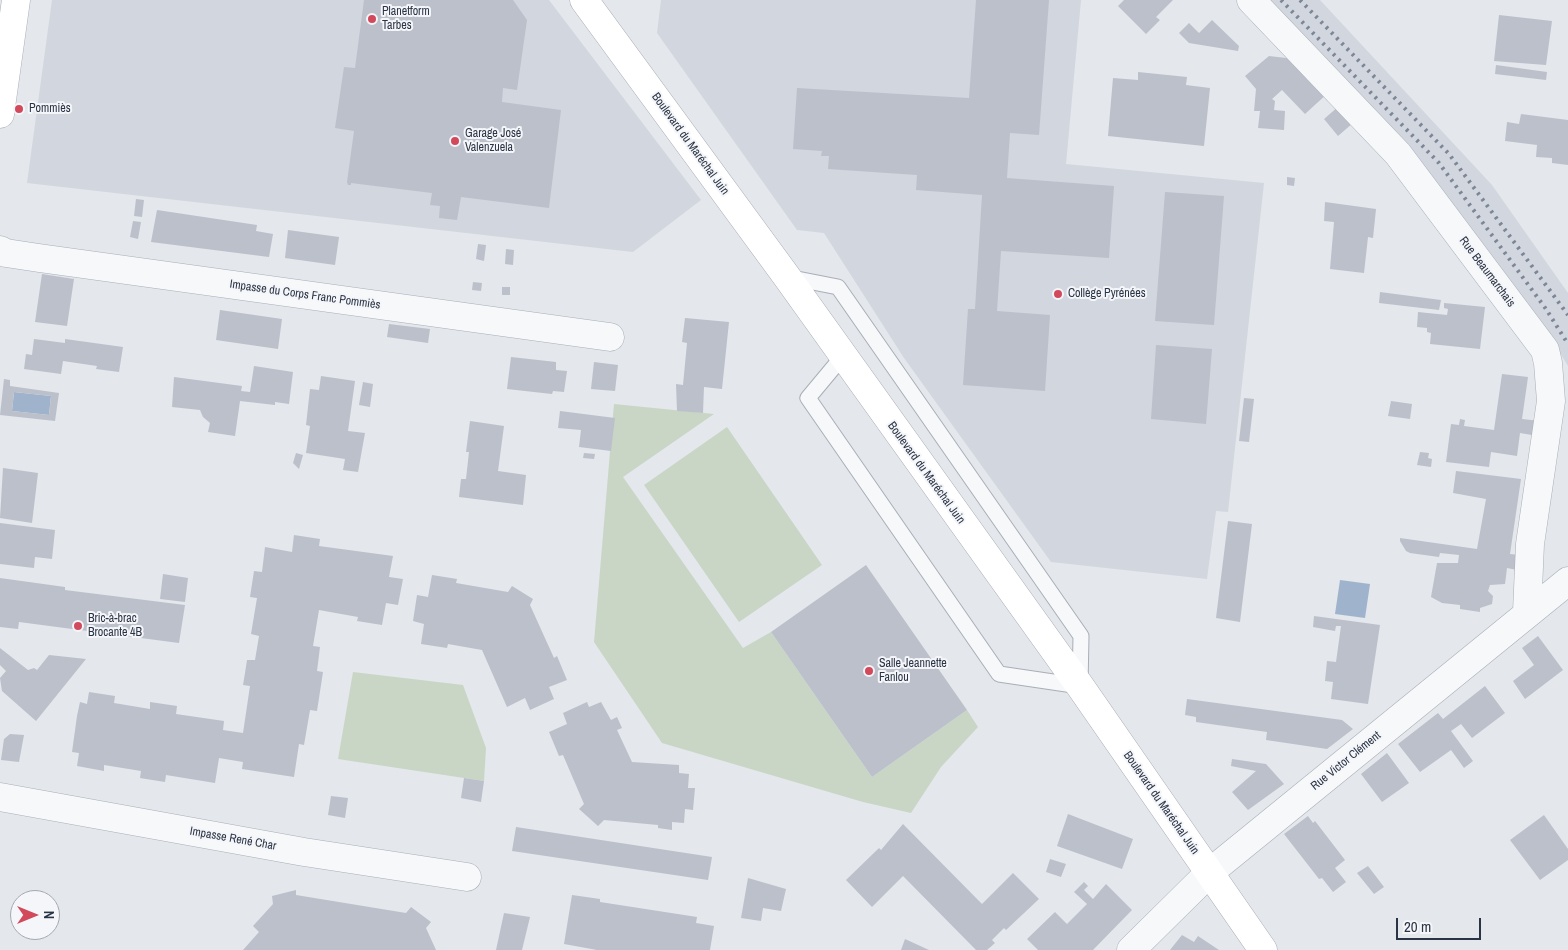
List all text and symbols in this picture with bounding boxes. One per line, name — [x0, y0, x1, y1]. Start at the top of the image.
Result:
place label: Planetform Tarbes — [382, 5, 430, 33]
marker: Planetform Tarbes — [366, 13, 378, 25]
street label: Boulevard du Maréchal Juin — [648, 90, 732, 198]
place label: Pommiès — [29, 102, 71, 116]
marker: Pommiès — [13, 103, 25, 115]
place label: Garage José Valenzuela — [465, 127, 521, 155]
marker: Garage José Valenzuela — [449, 135, 461, 147]
street label: Rue Beaumarchais — [1456, 234, 1518, 310]
street label: Impasse du Corps Franc Pommiès — [229, 277, 381, 313]
place label: Collège Pyrénées — [1068, 287, 1146, 301]
marker: Collège Pyrénées — [1052, 288, 1064, 300]
street label: Boulevard du Maréchal Juin — [884, 419, 968, 527]
place label: Bric-à-brac Brocante 4B — [88, 612, 142, 640]
marker: Bric-à-brac Brocante 4B — [72, 620, 84, 632]
place label: Salle Jeannette Fanlou — [879, 657, 947, 685]
marker: Salle Jeannette Fanlou — [863, 665, 875, 677]
street label: Rue Victor Clément — [1308, 728, 1384, 794]
street label: Boulevard du Maréchal Juin — [1120, 749, 1202, 857]
street label: Impasse René Char — [189, 824, 277, 854]
north arrow — [10, 890, 60, 940]
scale bar — [1398, 908, 1483, 940]
text: N — [40, 911, 58, 919]
text: 20 m — [1404, 916, 1431, 937]

